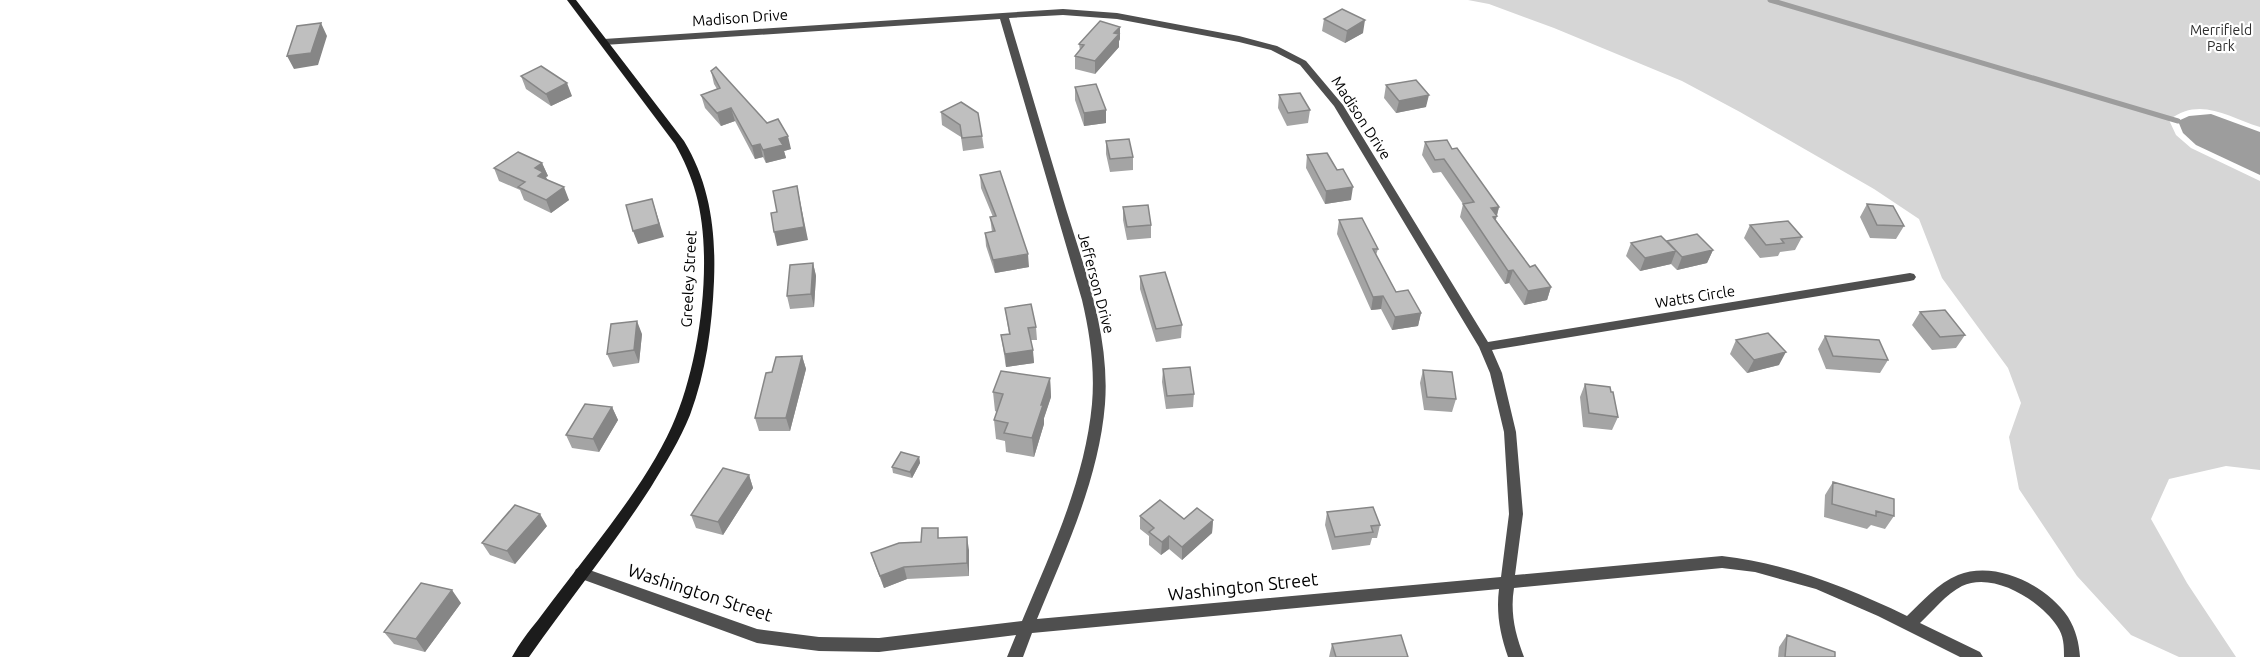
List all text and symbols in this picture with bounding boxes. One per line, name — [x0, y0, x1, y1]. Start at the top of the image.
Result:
street label: Madison Drive — [692, 6, 788, 29]
park label: Merrifield Park — [2190, 22, 2252, 54]
street label: Madison Drive — [1328, 73, 1395, 163]
street label: Greeley Street — [677, 230, 700, 328]
street label: Jefferson Drive — [1075, 231, 1118, 335]
street label: Watts Circle — [1654, 282, 1736, 311]
street label: Washington Street — [625, 559, 775, 625]
street label: Washington Street — [1167, 568, 1319, 604]

